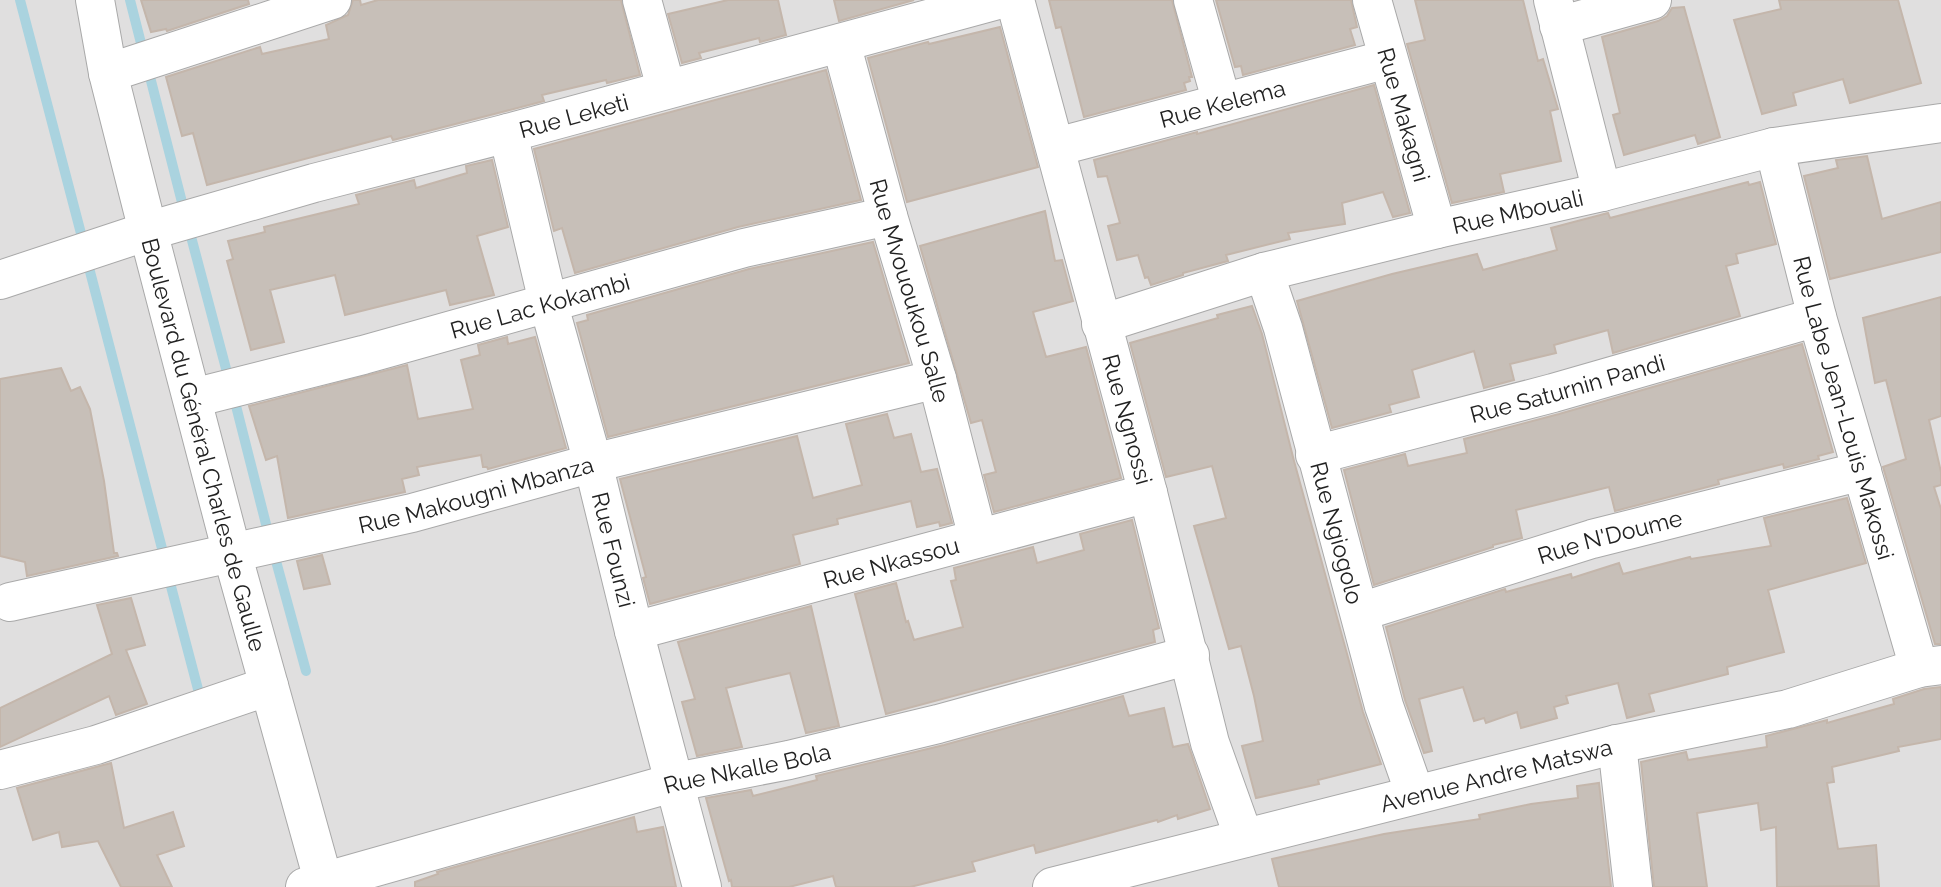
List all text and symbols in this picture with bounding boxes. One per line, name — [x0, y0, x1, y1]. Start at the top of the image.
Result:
street label: Rue Makagni — [1373, 44, 1436, 184]
street label: Rue Kelema — [1156, 73, 1288, 133]
street label: Rue Leketi — [516, 87, 631, 143]
street label: Rue Mvououkou Salle — [865, 176, 956, 405]
street label: Rue Mbouali — [1450, 183, 1586, 239]
street label: Boulevard du Général Charles de Gaulle — [137, 235, 272, 654]
street label: Rue Labe Jean-Louis Makossi — [1789, 253, 1900, 563]
street label: Rue Lac Kokambi — [447, 267, 633, 343]
street label: Rue Saturnin Pandi — [1467, 348, 1668, 428]
street label: Rue Ngnossi — [1098, 351, 1159, 487]
street label: Rue Makougni Mbanza — [356, 450, 596, 538]
street label: Rue Ngiogolo — [1306, 459, 1370, 607]
street label: Rue Founzi — [587, 489, 641, 610]
street label: Rue N'Doume — [1534, 503, 1685, 569]
street label: Rue Nkassou — [820, 531, 962, 593]
street label: Avenue Andre Matswa — [1377, 732, 1615, 817]
street label: Rue Nkalle Bola — [660, 737, 833, 798]

